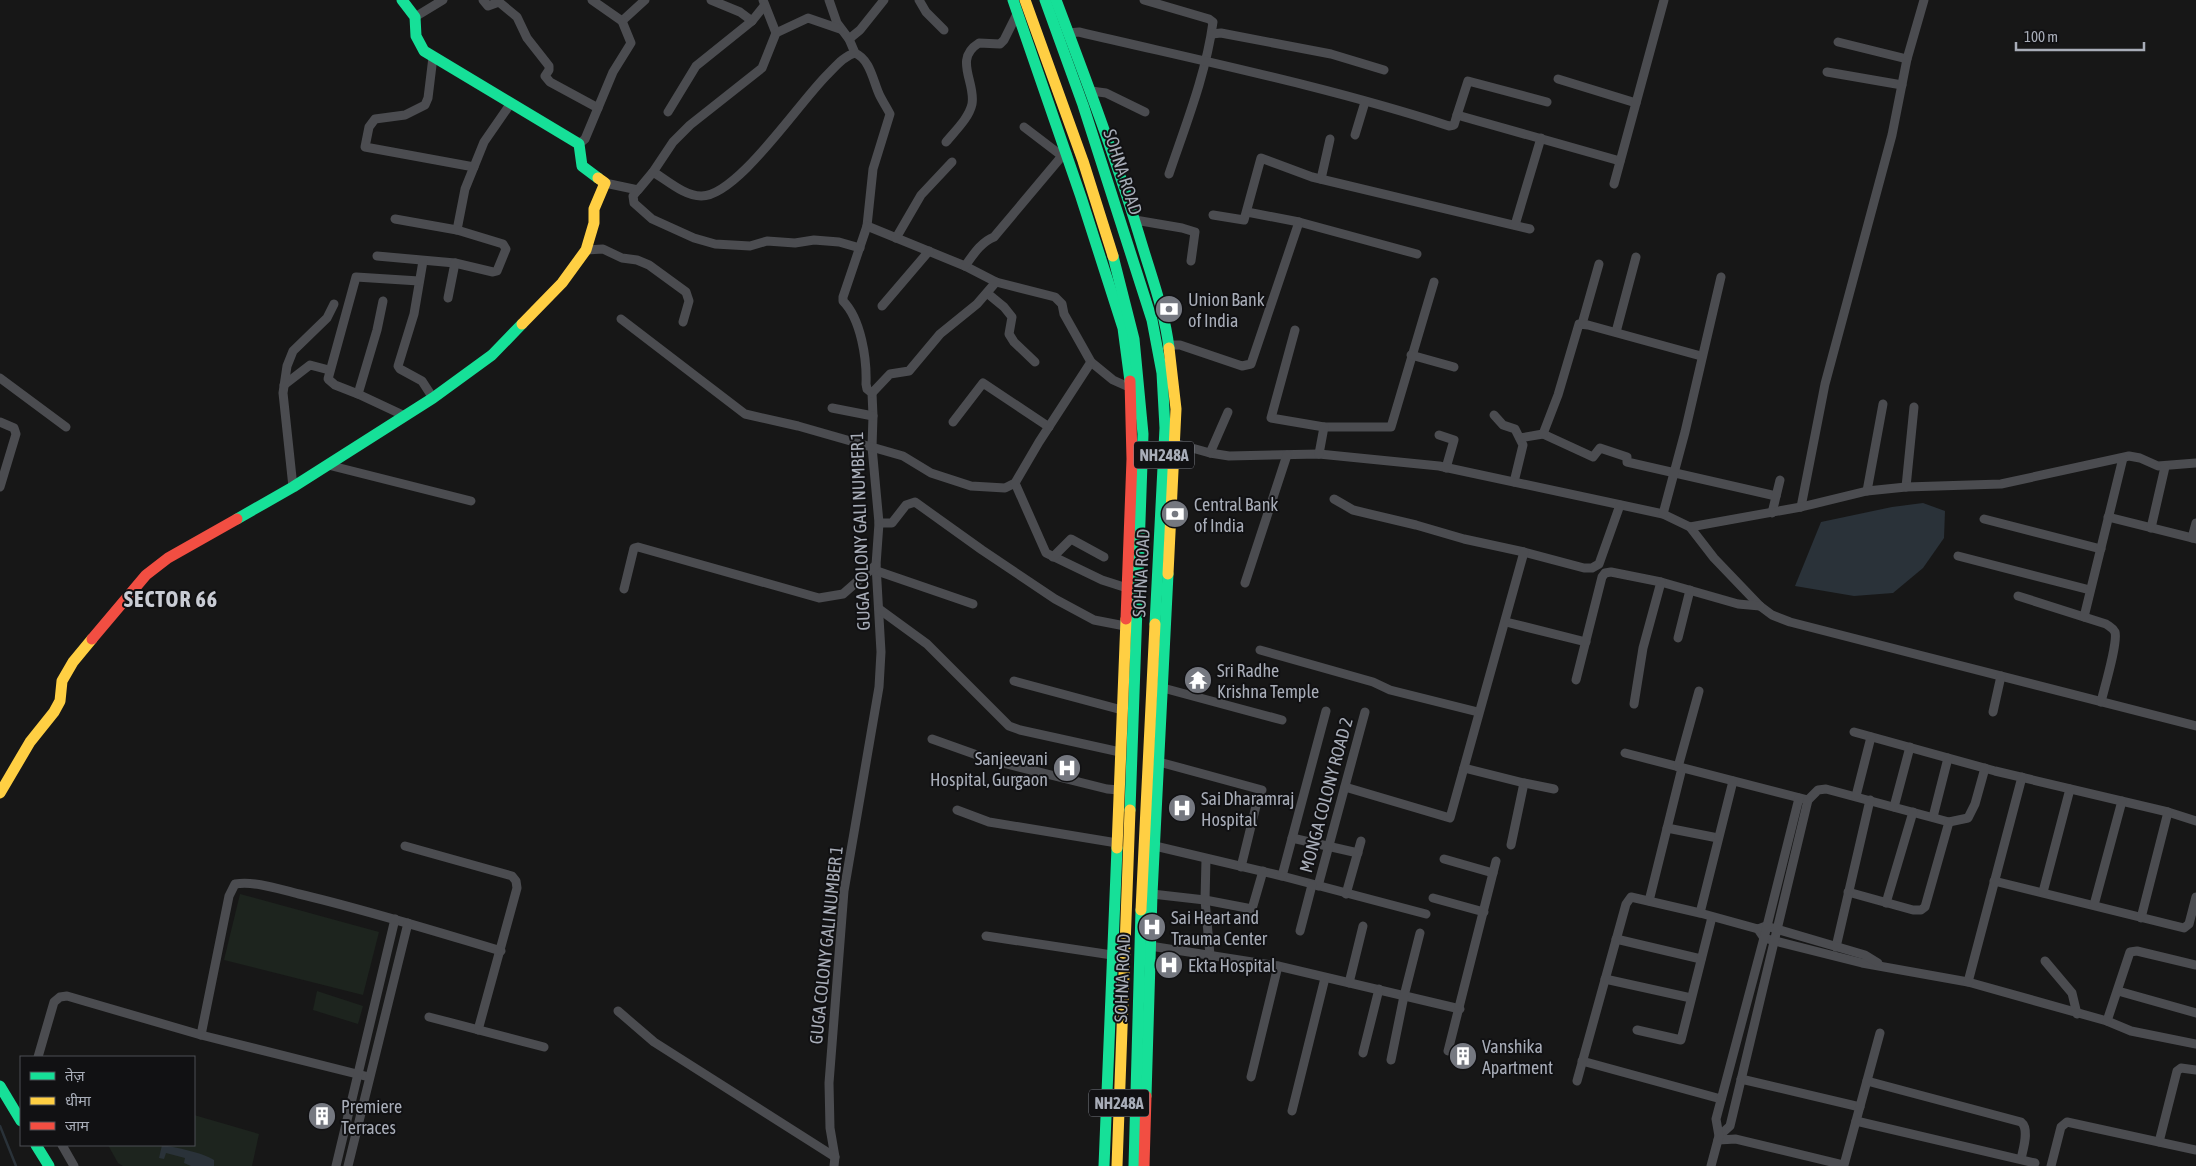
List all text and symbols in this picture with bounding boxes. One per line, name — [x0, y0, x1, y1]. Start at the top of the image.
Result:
scale bar — [2016, 20, 2144, 52]
text: 100 m — [2024, 28, 2058, 45]
street label: SOHNA ROAD — [1099, 127, 1147, 217]
place label: Union Bank of India — [1188, 289, 1265, 331]
bank icon: Union Bank of India — [1154, 294, 1184, 324]
street label: GUGA COLONY GALI NUMBER 1 — [846, 431, 874, 631]
road number: NH248A — [1134, 442, 1194, 468]
place label: Central Bank of India — [1194, 494, 1278, 536]
bank icon: Central Bank of India — [1160, 499, 1190, 529]
street label: SOHNA ROAD — [1128, 528, 1154, 618]
district label: SECTOR 66 — [124, 586, 218, 612]
place label: Sri Radhe Krishna Temple — [1217, 660, 1319, 702]
temple icon: Sri Radhe Krishna Temple — [1183, 665, 1213, 695]
street label: MONGA COLONY ROAD 2 — [1295, 715, 1357, 875]
place label: Sanjeevani Hospital, Gurgaon — [930, 748, 1048, 790]
hospital icon: Sanjeevani Hospital, Gurgaon — [1052, 753, 1082, 783]
place label: Sai Dharamraj Hospital — [1201, 788, 1294, 830]
hospital icon: Sai Dharamraj Hospital — [1167, 793, 1197, 823]
street label: GUGA COLONY GALI NUMBER 1 — [805, 845, 847, 1045]
place label: Sai Heart and Trauma Center — [1171, 907, 1268, 949]
hospital icon: Sai Heart and Trauma Center — [1137, 912, 1167, 942]
street label: SOHNA ROAD — [1110, 933, 1134, 1023]
hospital icon: Ekta Hospital — [1154, 950, 1184, 980]
place label: Ekta Hospital — [1188, 955, 1276, 976]
place label: Vanshika Apartment — [1482, 1036, 1553, 1078]
building icon: Vanshika Apartment — [1448, 1041, 1478, 1071]
legend — [20, 1056, 195, 1146]
text: तेज़ — [65, 1067, 86, 1084]
road number: NH248A — [1089, 1090, 1149, 1116]
text: धीमा — [65, 1092, 92, 1109]
place label: Premiere Terraces — [341, 1096, 402, 1138]
building icon: Premiere Terraces — [307, 1101, 337, 1131]
text: जाम — [65, 1117, 90, 1134]

